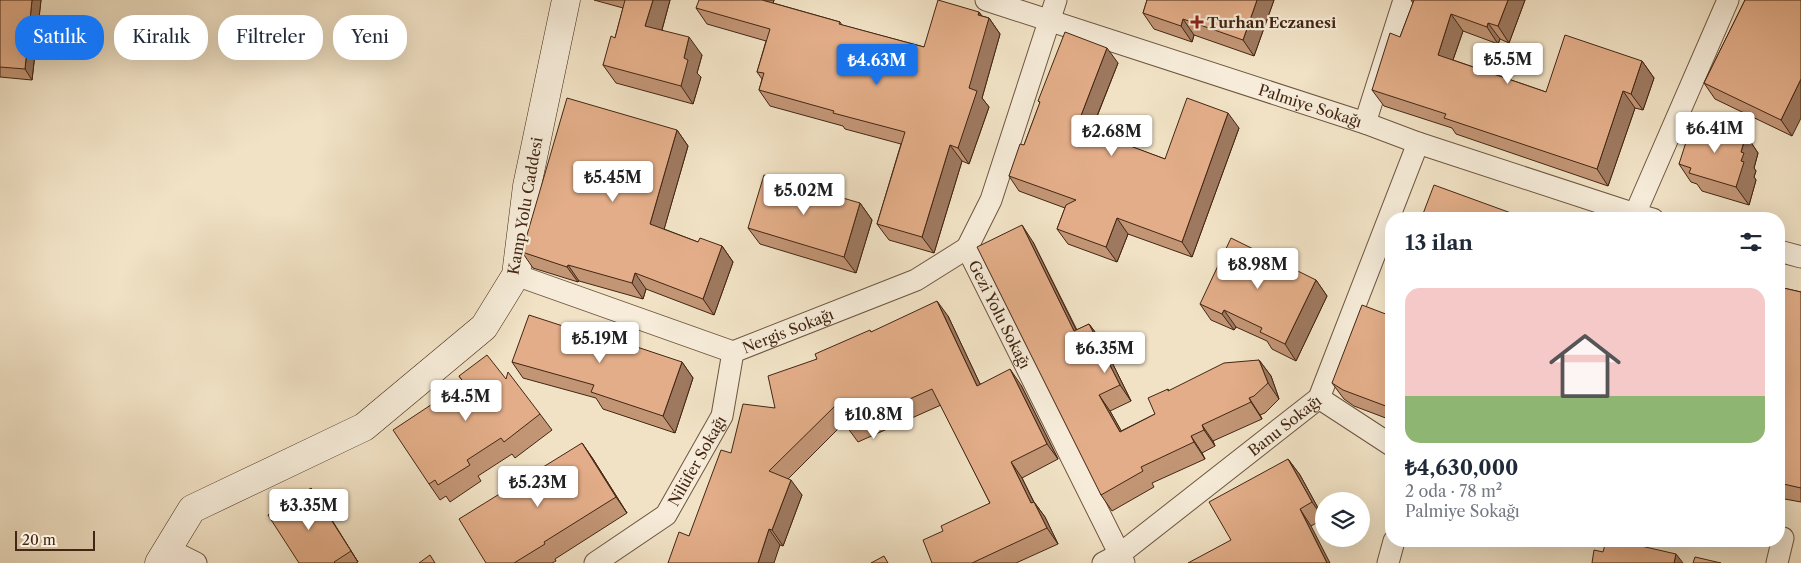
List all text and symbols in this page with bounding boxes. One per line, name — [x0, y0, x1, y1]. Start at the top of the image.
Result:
place label: Turhan Eczanesi — [1207, 13, 1337, 32]
chip: Satılık — [15, 15, 104, 60]
chip: Kiralık — [114, 15, 208, 60]
chip: Filtreler — [218, 15, 323, 60]
chip: Yeni — [333, 15, 407, 60]
marker: Turhan Eczanesi — [1191, 16, 1203, 28]
pin: ₺5.5M — [1473, 42, 1543, 85]
pin: ₺4.63M — [836, 44, 918, 86]
text: ₺5.5M — [1484, 49, 1532, 69]
text: ₺4.63M — [848, 50, 906, 70]
street label: Palmiye Sokağı — [1256, 80, 1365, 131]
pin: ₺6.41M — [1674, 112, 1756, 154]
pin: ₺2.68M — [1071, 114, 1153, 157]
text: ₺6.41M — [1687, 118, 1743, 138]
text: ₺2.68M — [1082, 121, 1142, 141]
street label: Kamp Yolu Caddesi — [504, 135, 547, 276]
pin: ₺5.45M — [572, 160, 654, 203]
text: ₺5.45M — [584, 167, 642, 187]
pin: ₺5.02M — [763, 174, 845, 216]
text: ₺5.02M — [775, 180, 833, 200]
icon: filters — [1737, 228, 1765, 256]
text: 13 ilan — [1405, 230, 1473, 255]
pin: ₺8.98M — [1217, 248, 1299, 290]
text: ₺8.98M — [1228, 254, 1288, 274]
street label: Gezi Yolu Sokağı — [965, 257, 1035, 372]
street label: Nergis Sokağı — [739, 304, 836, 357]
icon: home — [1540, 321, 1630, 411]
pin: ₺5.19M — [559, 322, 641, 364]
text: ₺5.19M — [572, 328, 628, 348]
pin: ₺6.35M — [1064, 332, 1146, 374]
text: ₺6.35M — [1076, 338, 1134, 358]
pin: ₺4.5M — [431, 380, 501, 422]
text: ₺4.5M — [442, 386, 490, 406]
street label: Banu Sokağı — [1244, 390, 1325, 460]
pin: ₺10.8M — [833, 398, 915, 440]
text: ₺10.8M — [845, 404, 903, 424]
street label: Nilüfer Sokağı — [664, 412, 730, 509]
text: ₺4,630,000 — [1405, 455, 1518, 480]
pin: ₺5.23M — [497, 466, 579, 508]
text: ₺5.23M — [509, 472, 567, 492]
text: 2 oda · 78 m² — [1405, 481, 1502, 501]
pin: ₺3.35M — [268, 488, 350, 531]
map controls — [1315, 492, 1370, 547]
button: layers — [1315, 492, 1370, 547]
text: ₺3.35M — [280, 495, 338, 515]
text: Palmiye Sokağı — [1405, 501, 1520, 521]
scale bar — [15, 528, 95, 551]
text: 20 m — [22, 531, 56, 549]

